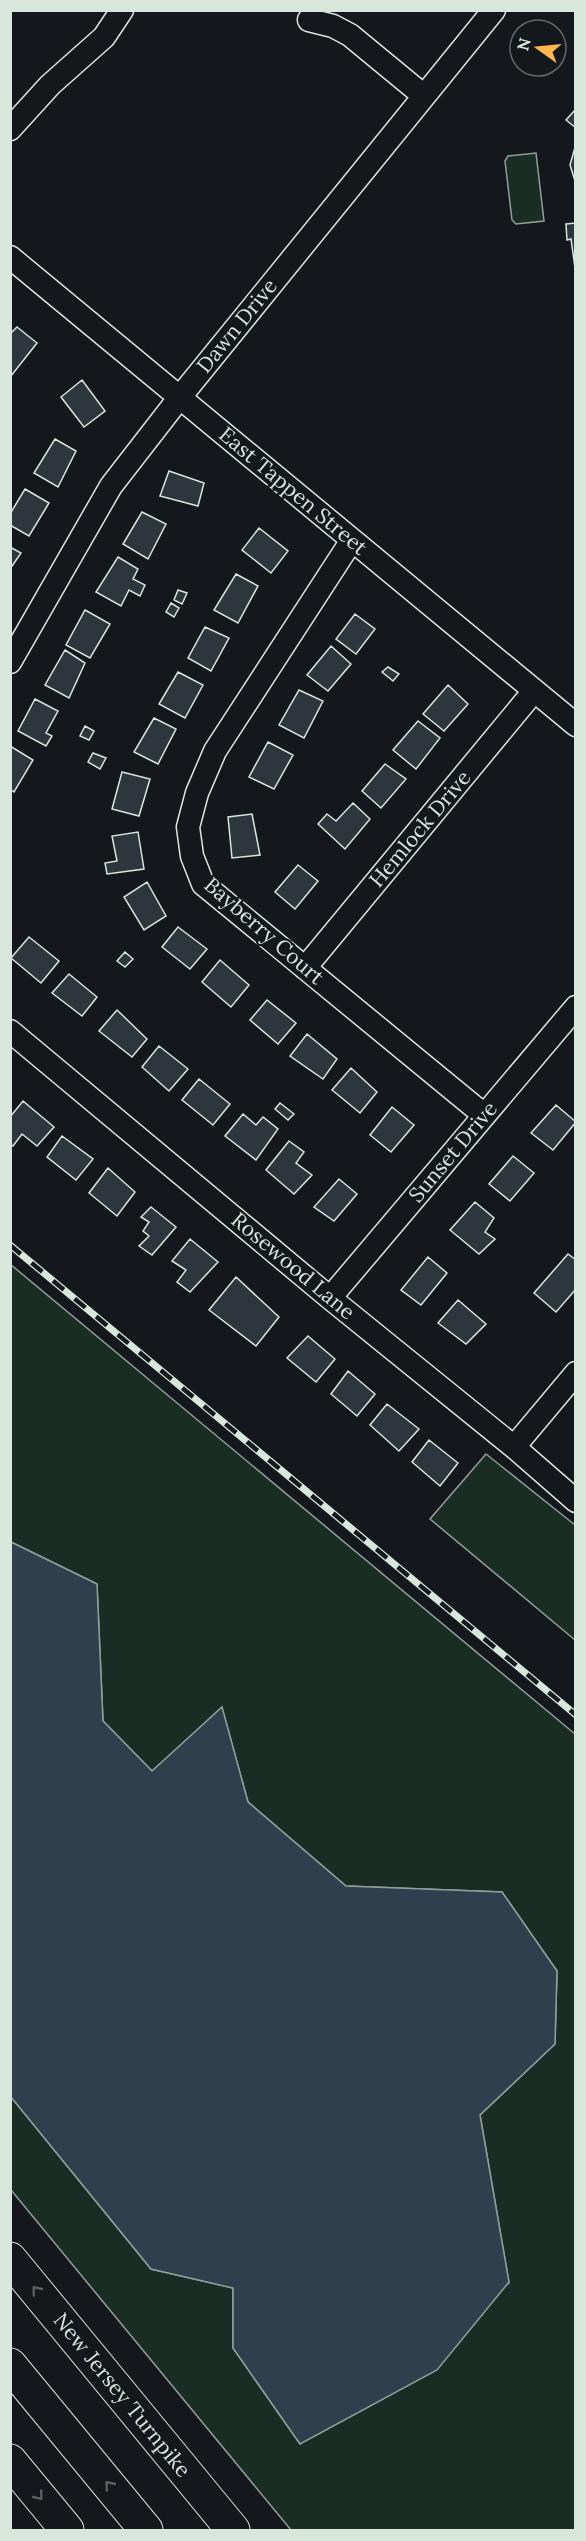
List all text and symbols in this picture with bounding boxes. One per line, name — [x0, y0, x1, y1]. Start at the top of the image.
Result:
north arrow — [508, 18, 568, 78]
text: N — [512, 36, 535, 53]
street label: Dawn Drive — [190, 273, 283, 378]
street label: East Tappen Street — [214, 421, 374, 561]
street label: Hemlock Drive — [363, 765, 476, 893]
street label: Bayberry Court — [199, 871, 331, 991]
street label: Sunset Drive — [402, 1095, 503, 1208]
street label: Rosewood Lane — [226, 1206, 361, 1325]
one-way arrow — [32, 2286, 43, 2297]
street label: New Jersey Turnpike — [48, 2307, 197, 2482]
one-way arrow — [105, 2481, 116, 2492]
one-way arrow — [32, 2489, 43, 2500]

